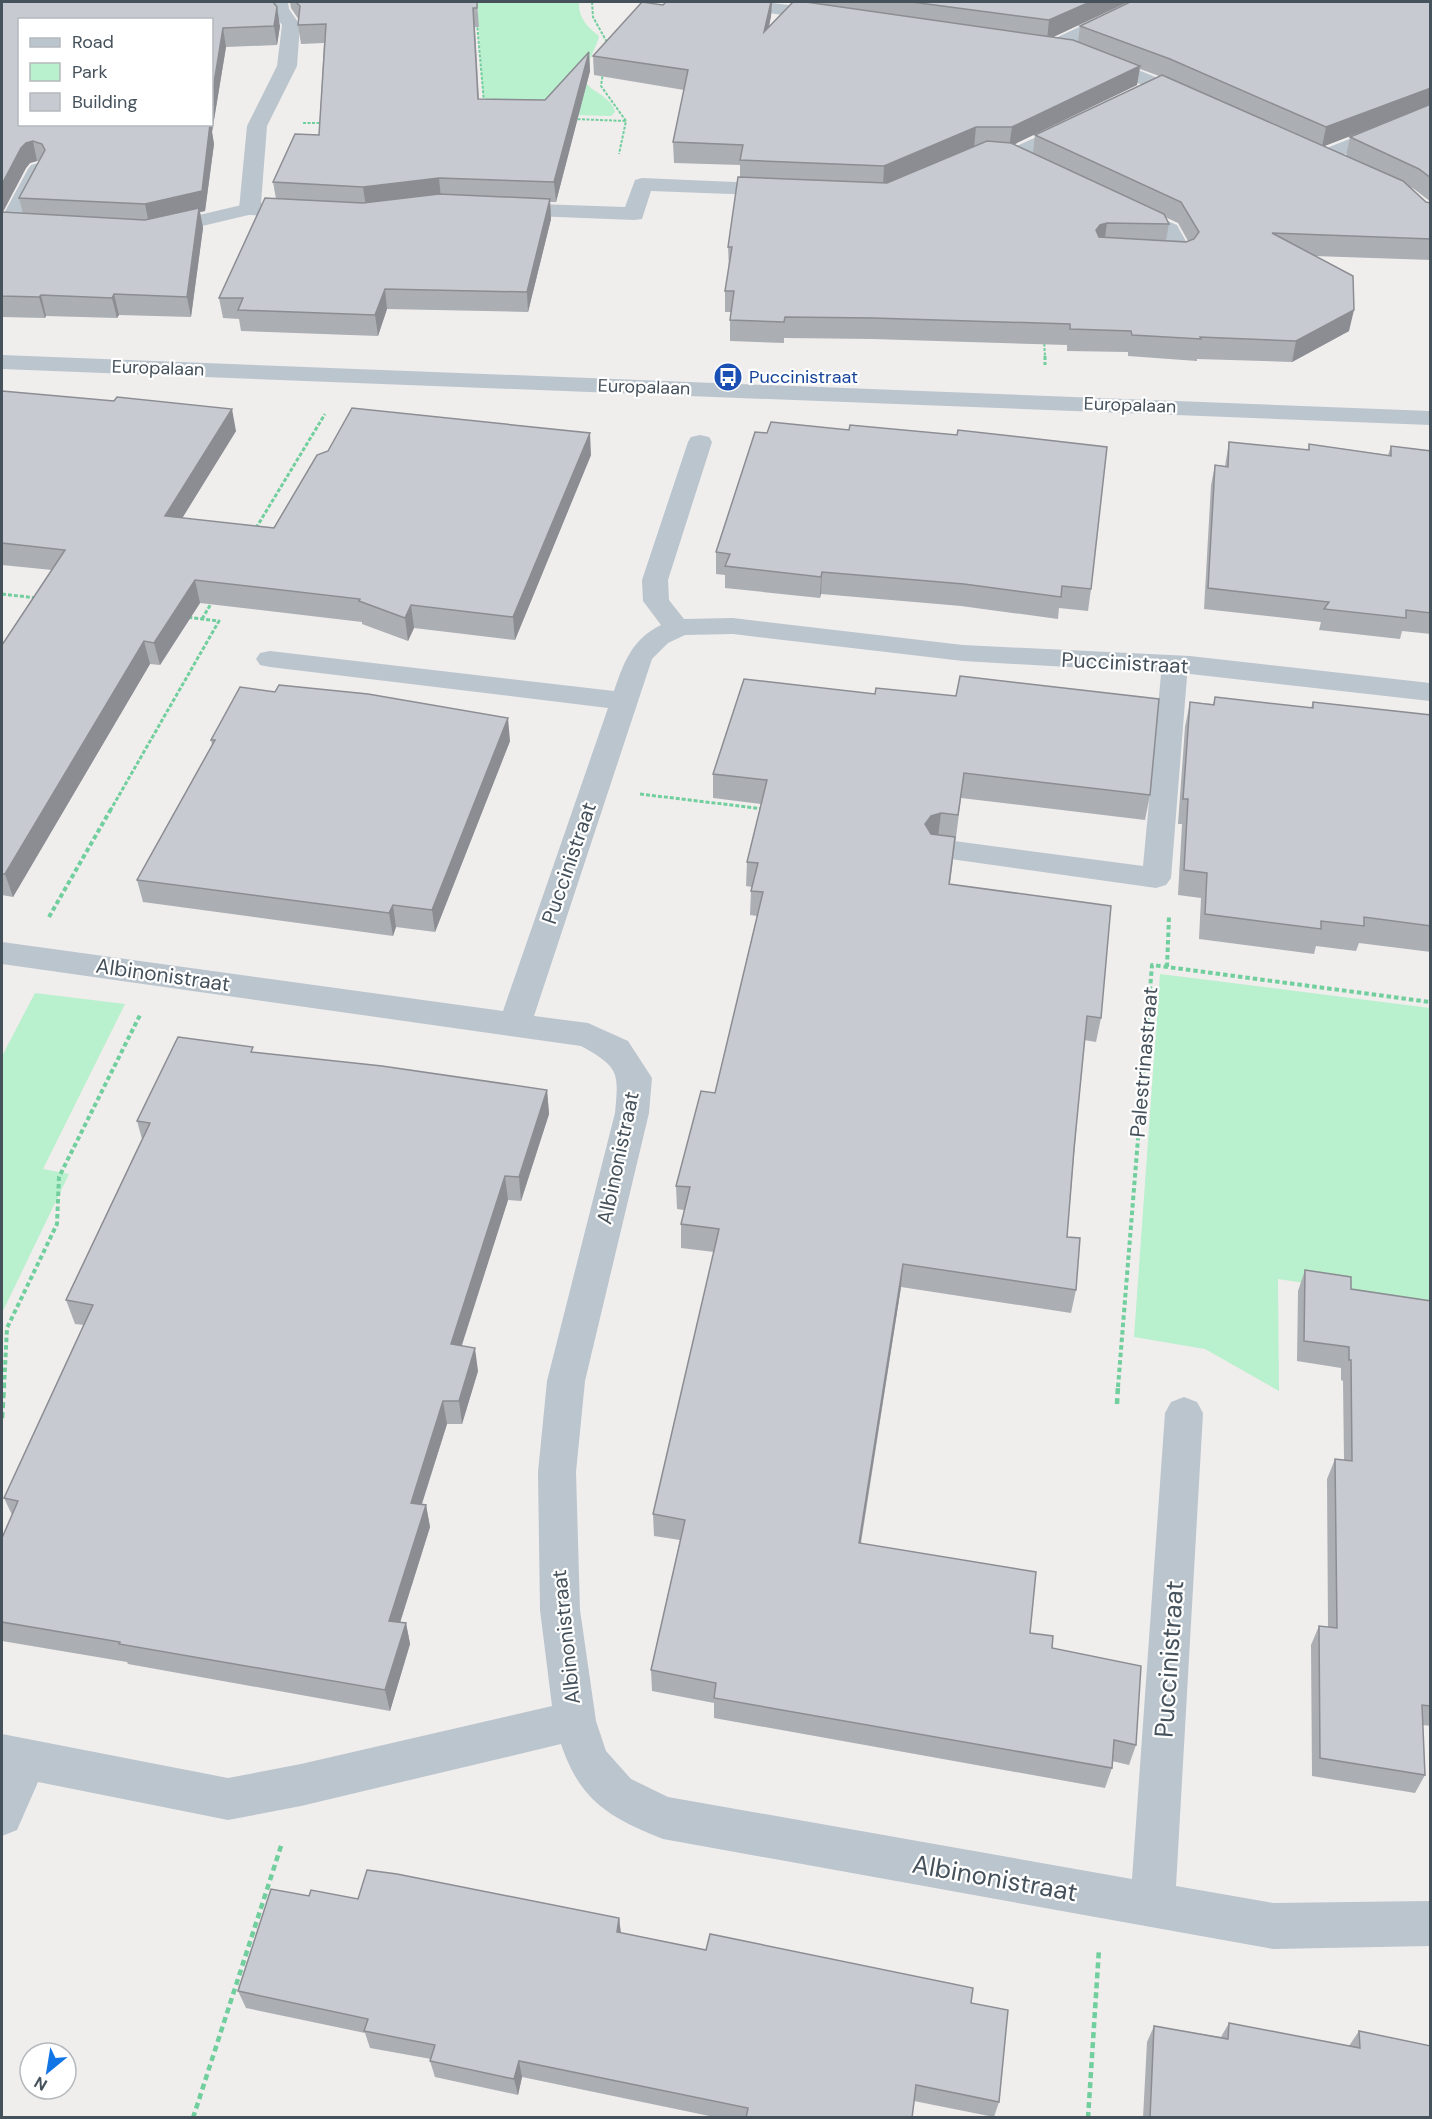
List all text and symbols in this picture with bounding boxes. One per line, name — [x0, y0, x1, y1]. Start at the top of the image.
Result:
legend — [18, 18, 213, 126]
text: Road — [72, 30, 114, 54]
text: Park — [72, 60, 108, 84]
text: Building — [72, 90, 137, 114]
street label: Europalaan — [111, 354, 205, 382]
bus stop icon: Puccinistraat — [712, 361, 744, 393]
place label: Puccinistraat — [749, 365, 858, 389]
street label: Europalaan — [597, 373, 691, 401]
street label: Europalaan — [1083, 391, 1177, 419]
street label: Puccinistraat — [1061, 646, 1189, 680]
street label: Puccinistraat — [535, 798, 603, 928]
street label: Albinonistraat — [94, 952, 232, 998]
street label: Palestrinastraat — [1123, 985, 1165, 1139]
street label: Albinonistraat — [590, 1089, 646, 1227]
street label: Albinonistraat — [545, 1568, 587, 1706]
street label: Puccinistraat — [1147, 1579, 1191, 1739]
street label: Albinonistraat — [910, 1847, 1080, 1909]
north arrow — [18, 2041, 78, 2101]
text: N — [30, 2072, 51, 2096]

